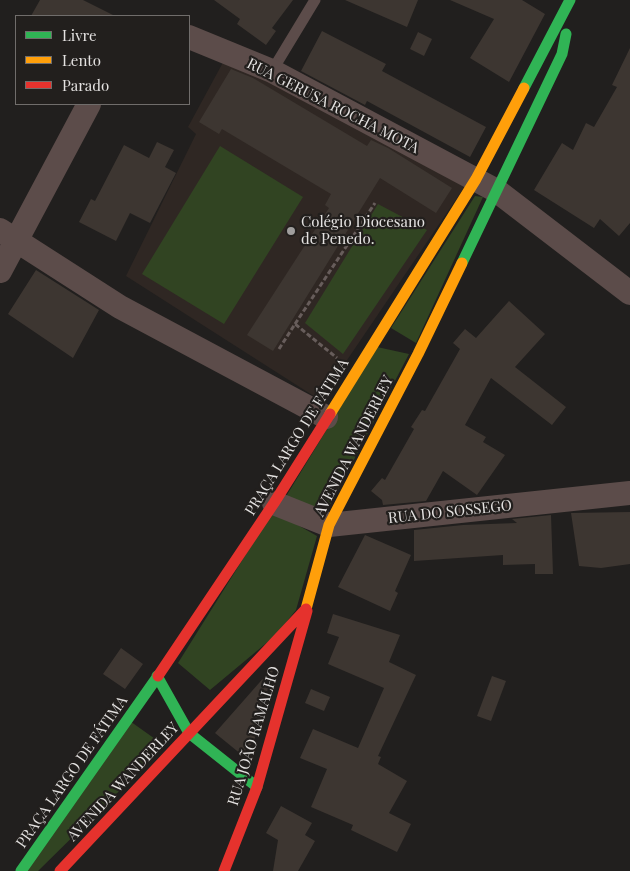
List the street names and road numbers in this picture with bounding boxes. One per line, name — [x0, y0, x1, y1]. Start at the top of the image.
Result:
street label: RUA GERUSA ROCHA MOTA — [244, 55, 422, 157]
street label: PRAÇA LARGO DE FÁTIMA — [241, 355, 353, 519]
street label: AVENIDA WANDERLEY — [311, 373, 397, 519]
street label: RUA DO SOSSEGO — [387, 497, 513, 527]
street label: RUA JOÃO RAMALHO — [224, 664, 284, 808]
street label: PRAÇA LARGO DE FÁTIMA — [13, 693, 131, 851]
street label: AVENIDA WANDERLEY — [63, 719, 183, 845]

